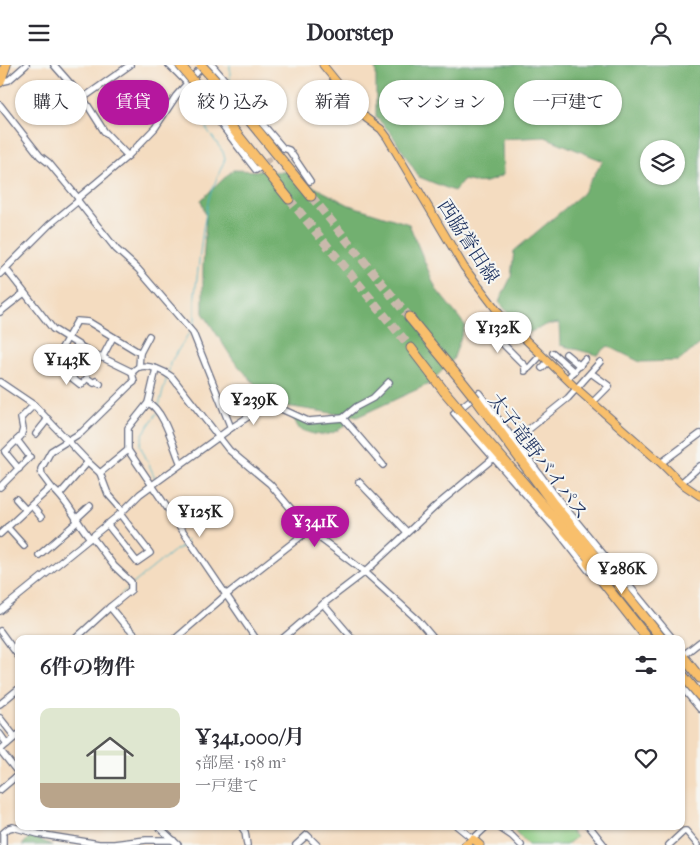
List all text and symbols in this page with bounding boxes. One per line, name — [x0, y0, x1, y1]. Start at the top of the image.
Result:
icon: menu — [25, 19, 53, 47]
icon: person — [647, 19, 675, 47]
text: Doorstep — [306, 20, 394, 46]
chip: 購入 — [15, 80, 87, 125]
chip: 賃貸 — [97, 80, 169, 125]
chip: 絞り込み — [179, 80, 287, 125]
chip: 新着 — [297, 80, 369, 125]
chip: マンション — [379, 80, 504, 125]
chip: 一戸建て — [514, 80, 622, 125]
map controls — [640, 140, 685, 185]
button: layers — [640, 140, 685, 185]
street label: 西脇誉田線 — [433, 196, 503, 287]
pin: ¥132K — [463, 311, 533, 354]
text: ¥132K — [476, 318, 520, 337]
pin: ¥143K — [32, 343, 102, 386]
text: ¥143K — [44, 350, 90, 369]
pin: ¥239K — [219, 383, 289, 426]
street label: 太子竜野バイパス — [484, 389, 593, 524]
text: ¥239K — [230, 390, 278, 409]
pin: ¥125K — [165, 495, 235, 538]
text: ¥125K — [178, 502, 222, 521]
pin: ¥341K — [280, 505, 350, 548]
text: ¥341K — [292, 512, 338, 531]
pin: ¥286K — [587, 553, 657, 595]
text: ¥286K — [598, 559, 647, 578]
icon: filters — [632, 651, 660, 679]
text: 6件の物件 — [40, 655, 135, 679]
text: ¥341,000/月 — [195, 725, 305, 749]
icon: home — [80, 728, 140, 788]
icon: heart — [632, 744, 660, 772]
text: 5部屋 · 158 m² — [195, 753, 286, 772]
text: 一戸建て — [195, 776, 259, 795]

